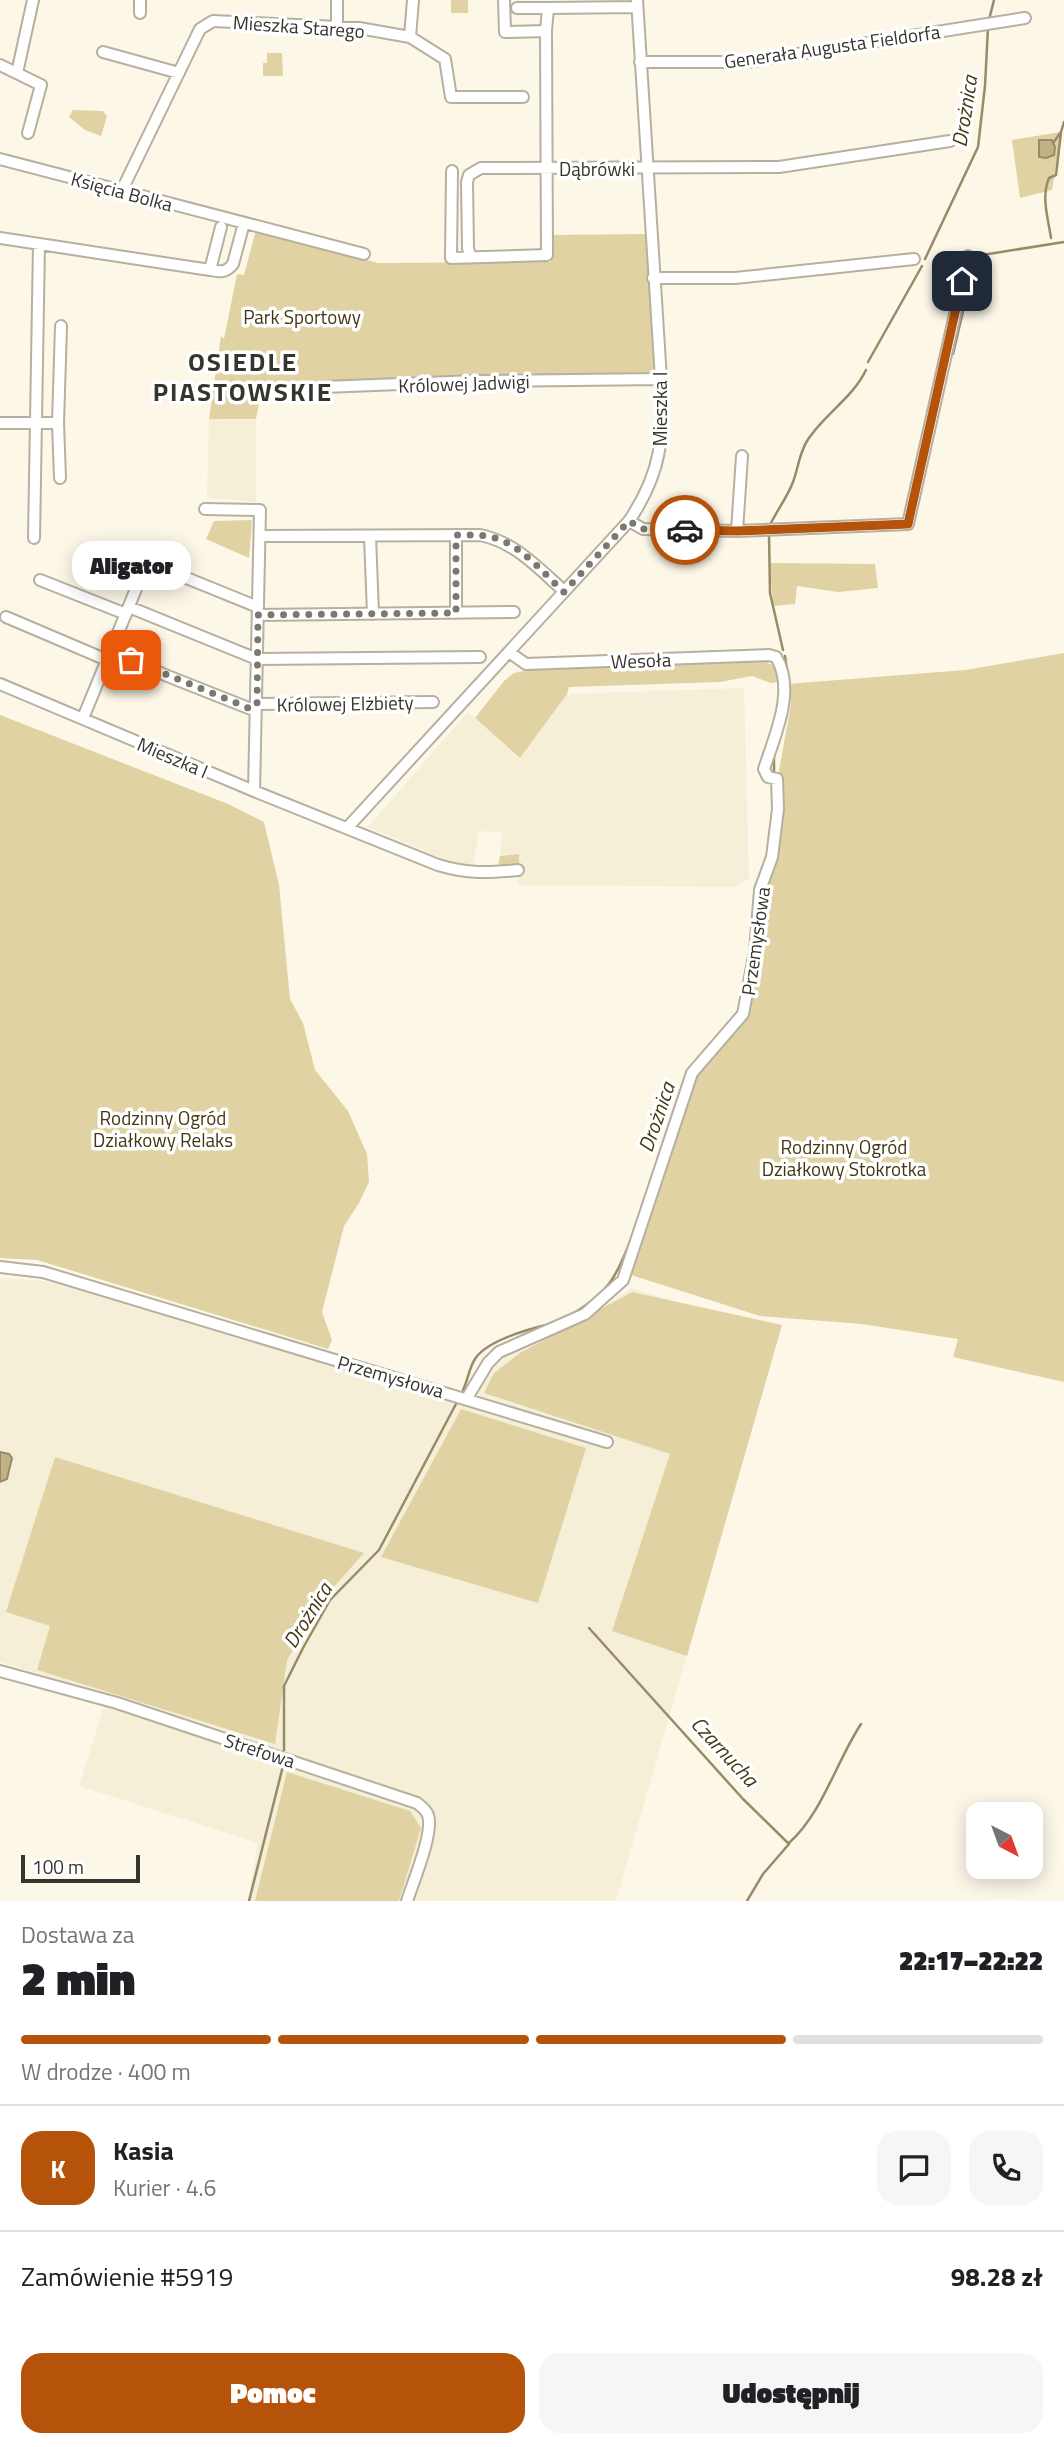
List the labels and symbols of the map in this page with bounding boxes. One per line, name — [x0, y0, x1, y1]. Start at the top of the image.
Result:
street label: Mieszka Starego — [232, 7, 366, 45]
street label: Generała Augusta Fieldorfa — [722, 16, 942, 76]
water label: Drożnica — [943, 72, 986, 149]
street label: Dąbrówki — [559, 154, 635, 183]
street label: Księcia Bolka — [68, 164, 177, 219]
pin — [932, 251, 992, 311]
park label: Park Sportowy — [243, 302, 361, 331]
district label: OSIEDLE PIASTOWSKIE — [153, 342, 333, 411]
street label: Królowej Jadwigi — [398, 366, 530, 400]
street label: Mieszka I — [645, 372, 674, 446]
courier — [650, 495, 720, 565]
callout: Aligator — [72, 541, 190, 590]
pin — [101, 630, 161, 690]
street label: Wesoła — [610, 644, 672, 676]
street label: Królowej Elżbiety — [276, 687, 414, 719]
street label: Mieszka I — [133, 729, 213, 785]
street label: Przemysłowa — [733, 884, 777, 997]
water label: Drożnica — [629, 1076, 683, 1156]
park label: Rodzinny Ogród Działkowy Relaks — [93, 1103, 233, 1154]
park label: Rodzinny Ogród Działkowy Stokrotka — [762, 1132, 927, 1183]
street label: Przemysłowa — [334, 1347, 448, 1405]
water label: Drożnica — [274, 1575, 340, 1654]
water label: Czarnucha — [684, 1708, 767, 1795]
street label: Strefowa — [221, 1725, 300, 1775]
north arrow — [966, 1802, 1043, 1880]
scale bar — [21, 1852, 140, 1884]

